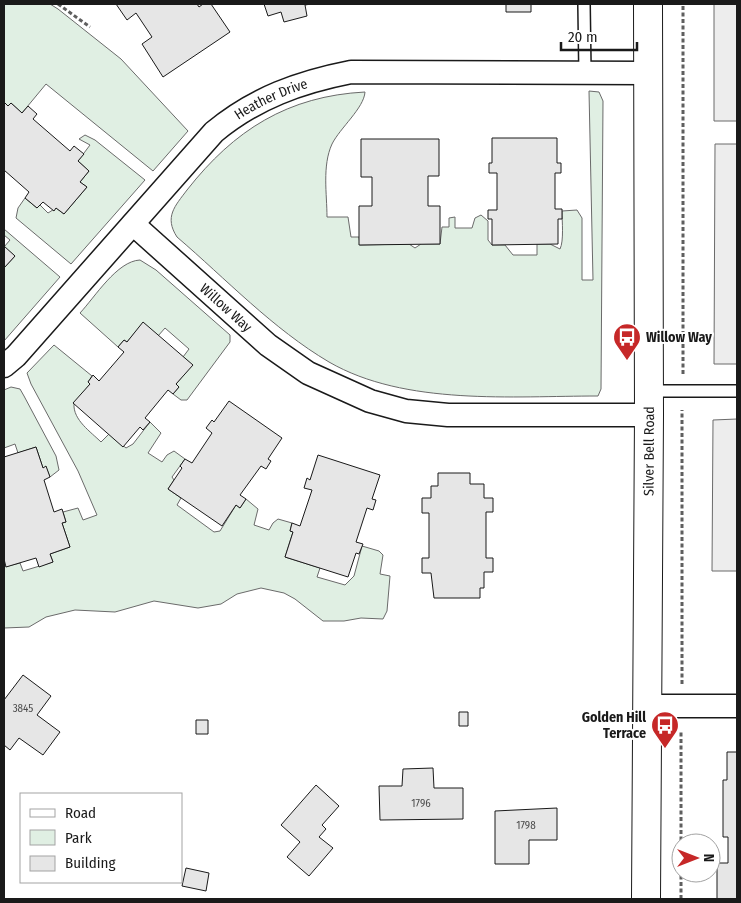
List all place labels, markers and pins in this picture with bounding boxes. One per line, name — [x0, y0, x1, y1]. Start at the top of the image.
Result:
bus stop icon: Willow Way — [612, 322, 642, 361]
place label: Willow Way — [646, 329, 712, 346]
place label: Golden Hill Terrace — [582, 709, 646, 742]
bus stop icon: Golden Hill Terrace — [650, 710, 680, 749]

